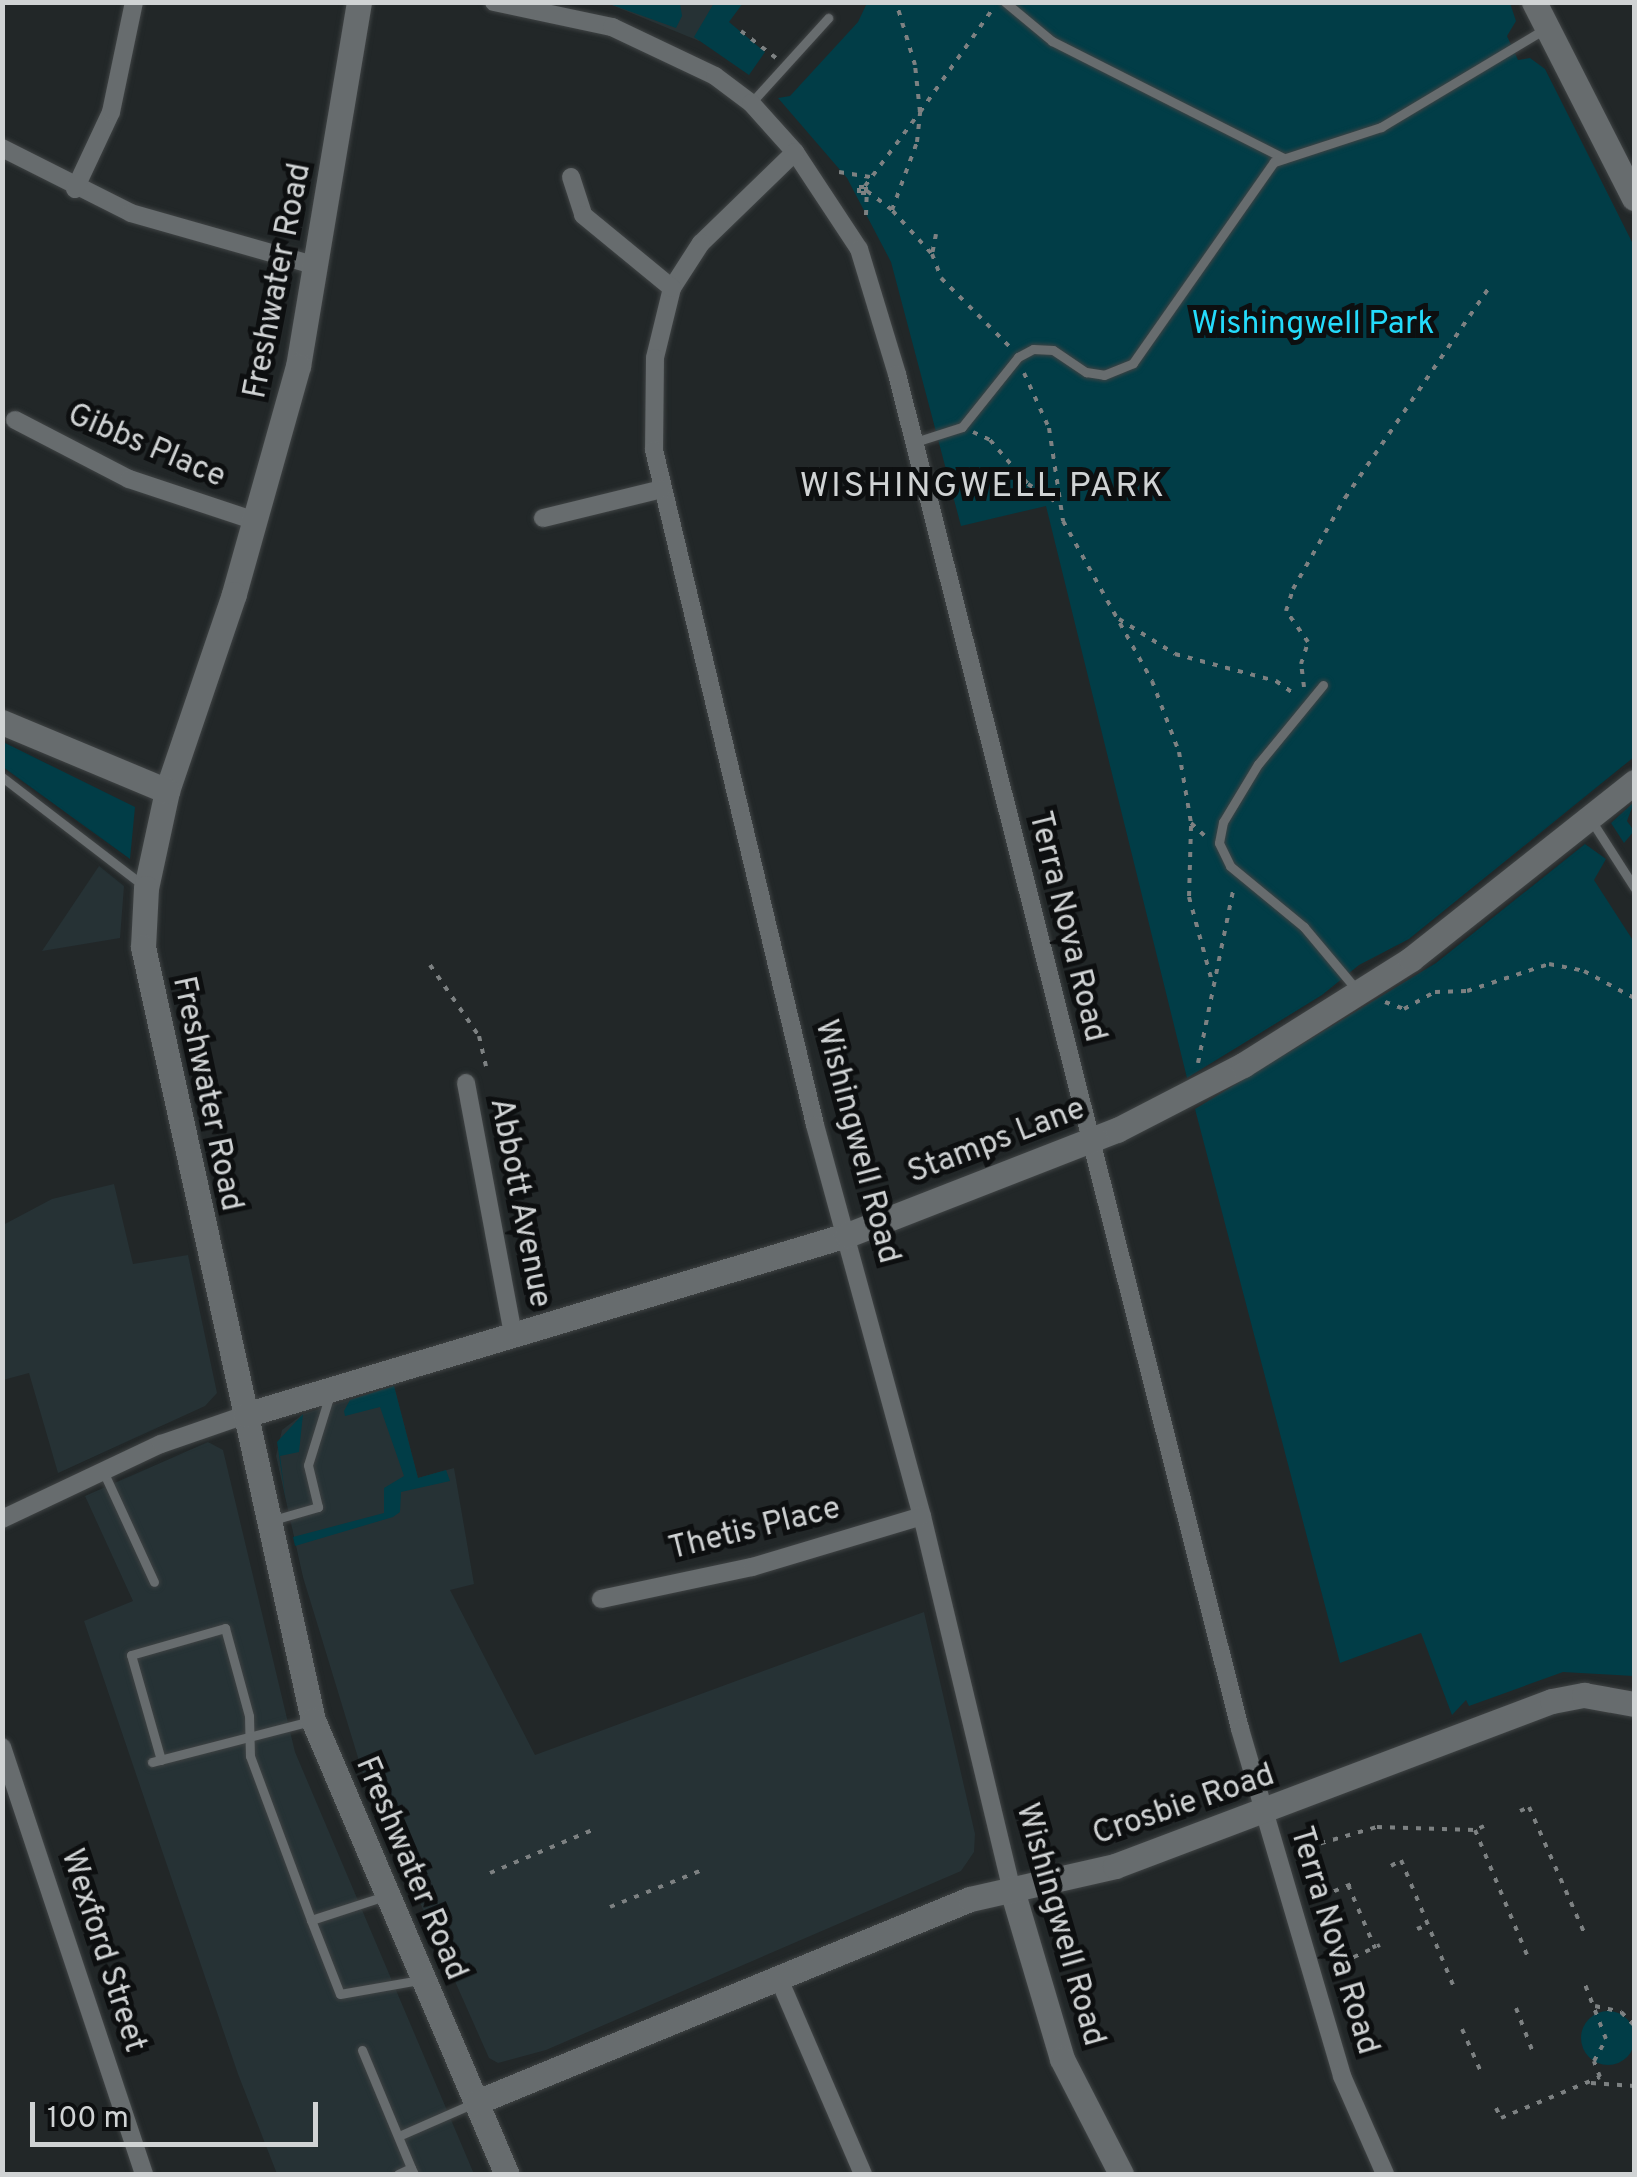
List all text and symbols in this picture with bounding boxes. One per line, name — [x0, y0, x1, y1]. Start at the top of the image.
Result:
street label: Freshwater Road — [237, 160, 321, 402]
park label: Wishingwell Park — [1192, 306, 1434, 344]
street label: Gibbs Place — [61, 397, 231, 497]
district label: WISHINGWELL PARK — [799, 466, 1167, 508]
street label: Terra Nova Road — [1019, 808, 1113, 1046]
street label: Freshwater Road — [162, 973, 250, 1215]
street label: Wishingwell Road — [805, 1016, 907, 1268]
street label: Stamps Lane — [903, 1091, 1091, 1193]
street label: Abbott Avenue — [480, 1094, 558, 1312]
street label: Thetis Place — [665, 1490, 845, 1570]
street label: Freshwater Road — [346, 1751, 474, 1987]
street label: Crosbie Road — [1088, 1757, 1280, 1855]
street label: Wishingwell Road — [1006, 1799, 1112, 2051]
street label: Terra Nova Road — [1280, 1822, 1386, 2060]
street label: Wexford Street — [51, 1844, 153, 2058]
scale bar — [35, 2082, 322, 2144]
text: 100 m — [47, 2101, 129, 2138]

